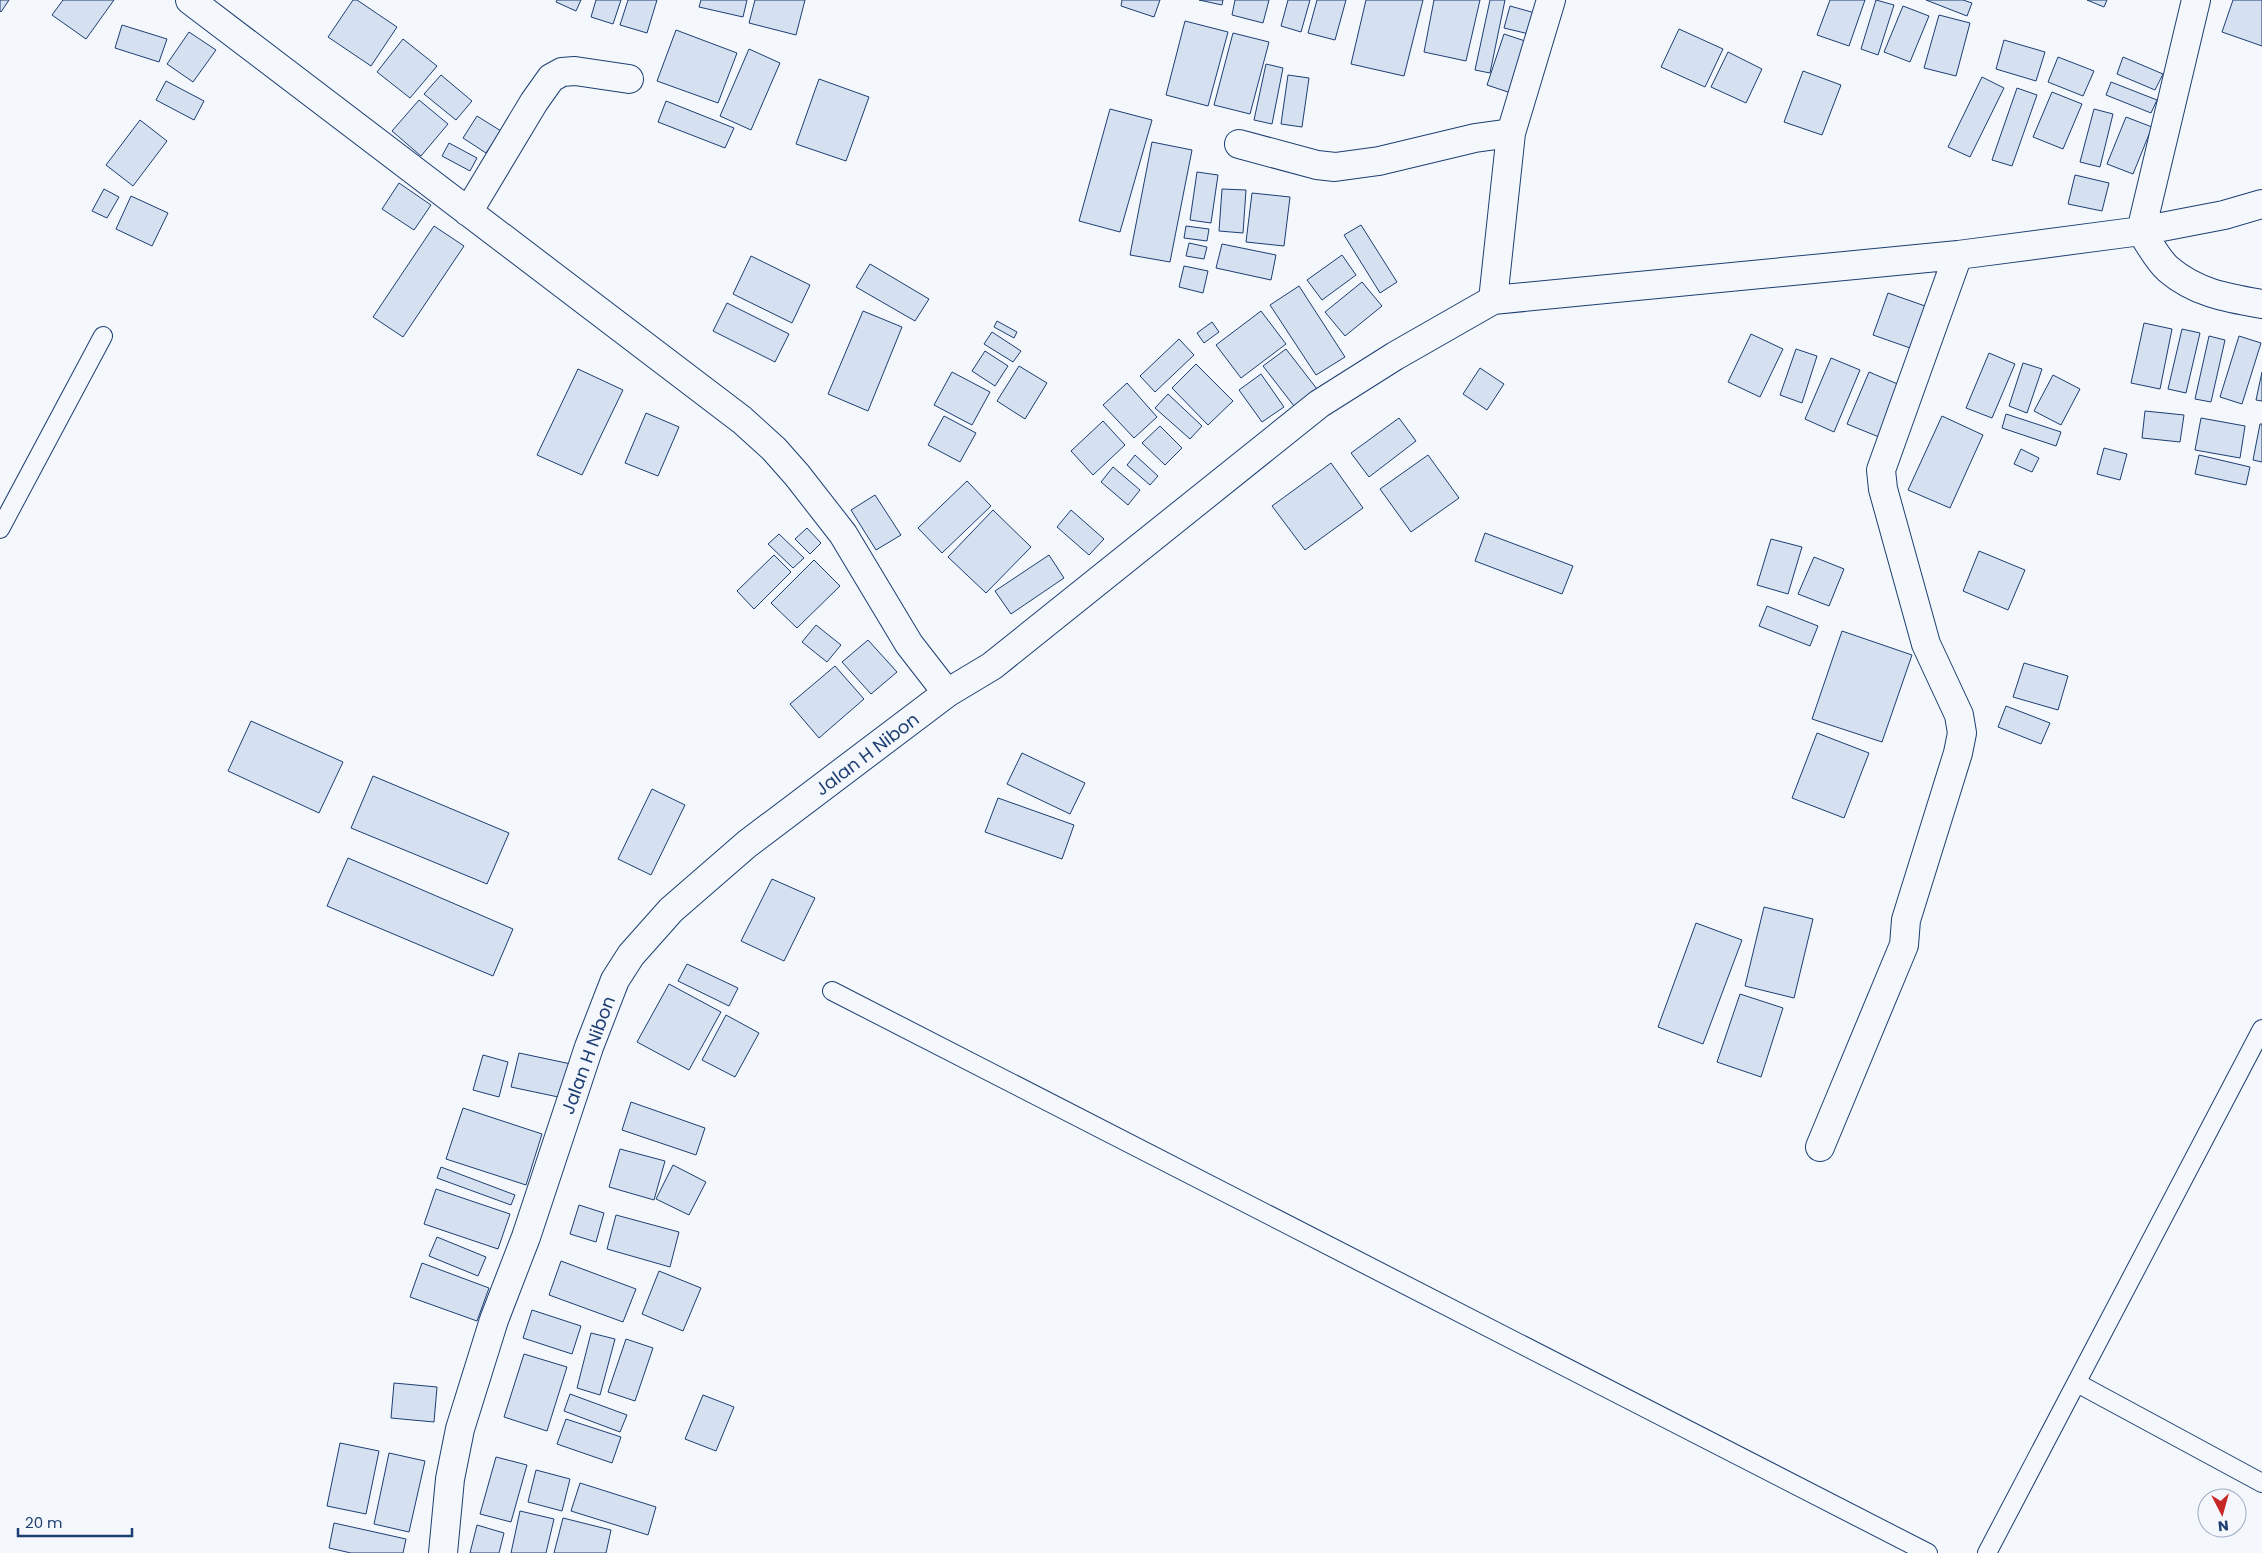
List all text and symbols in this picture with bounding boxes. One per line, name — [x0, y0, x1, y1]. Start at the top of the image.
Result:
street label: Jalan H Nibon — [810, 707, 924, 801]
street label: Jalan H Nibon — [555, 992, 621, 1118]
north arrow — [2197, 1488, 2247, 1538]
scale bar — [18, 1506, 131, 1538]
text: 20 m — [25, 1512, 63, 1533]
text: N — [2217, 1515, 2230, 1536]

